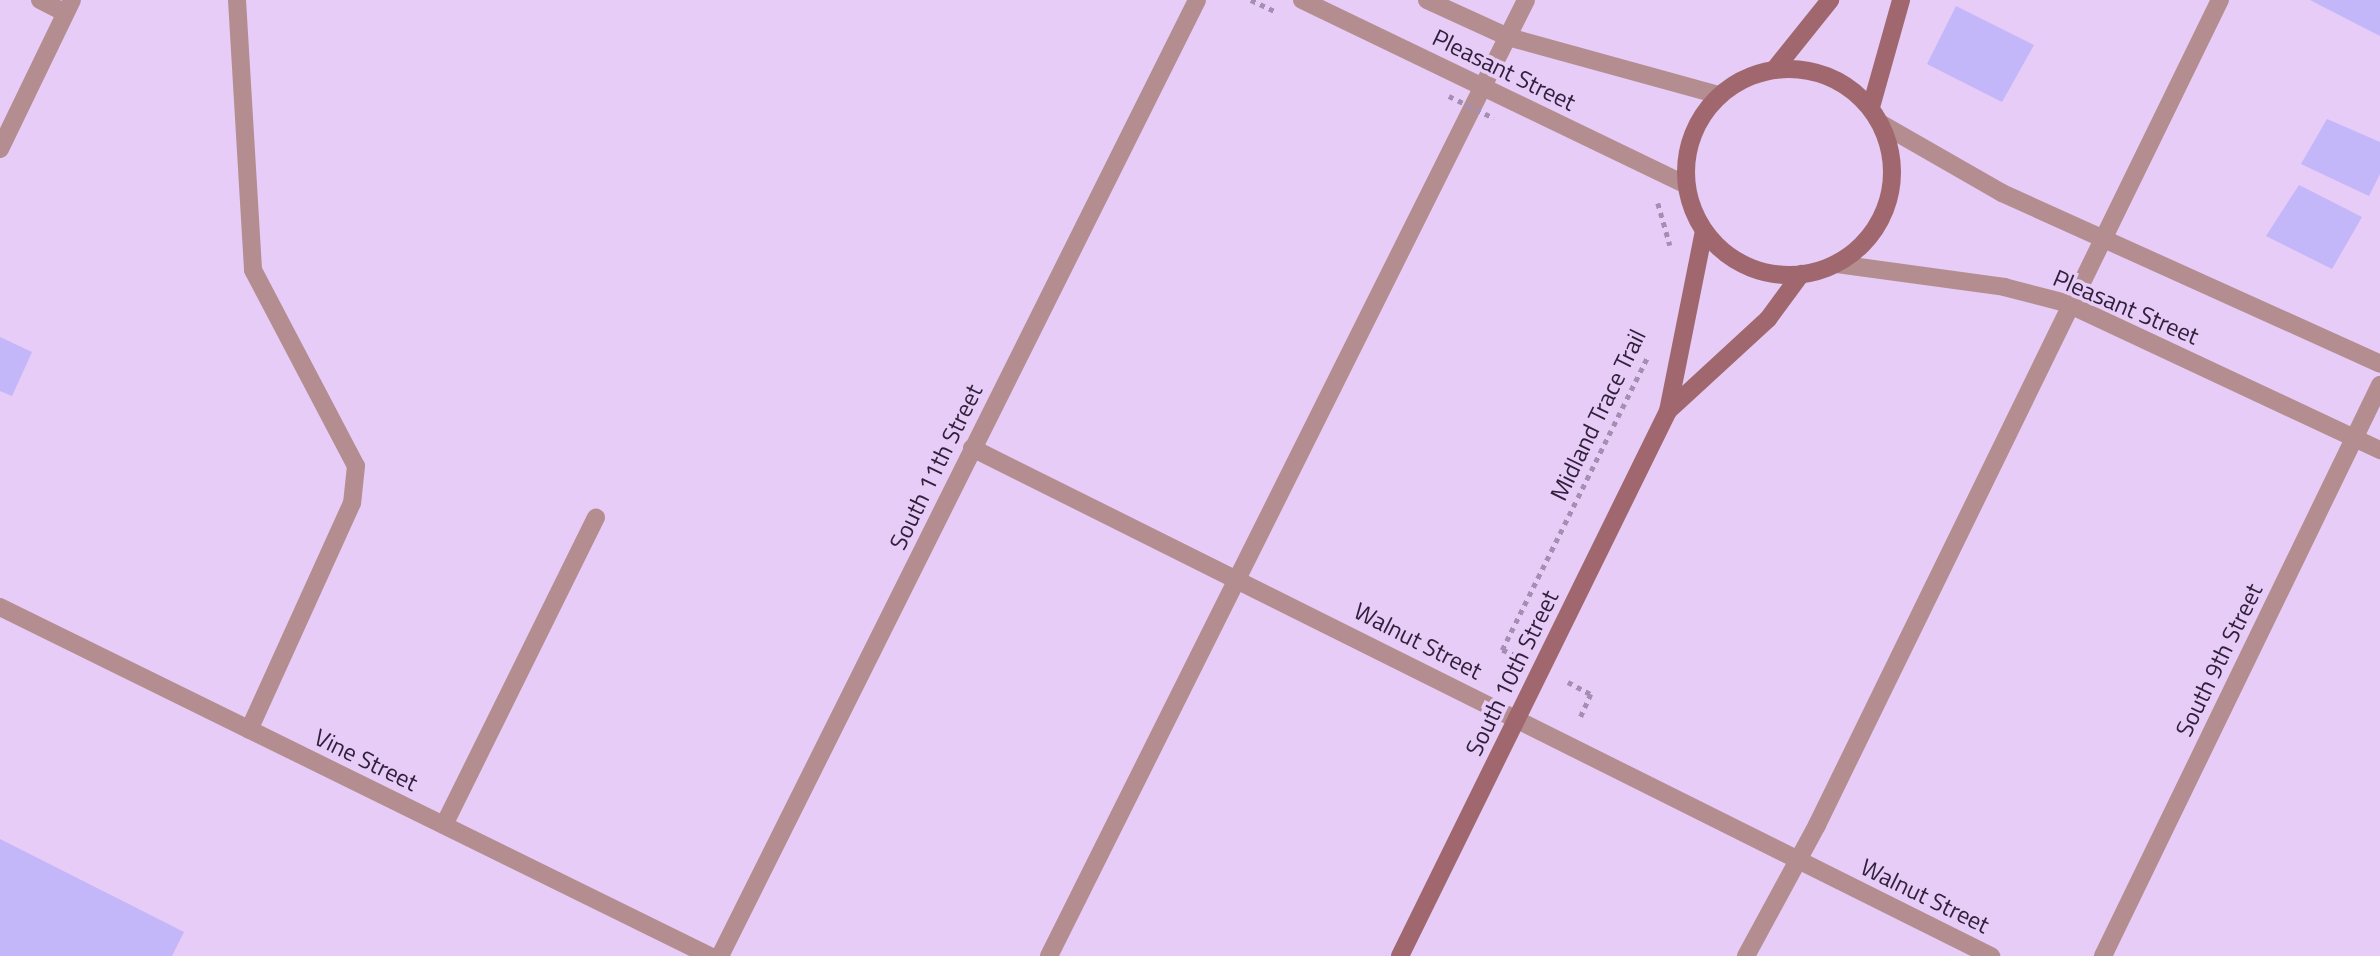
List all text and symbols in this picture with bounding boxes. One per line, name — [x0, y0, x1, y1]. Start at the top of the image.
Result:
street label: Pleasant Street — [1428, 23, 1580, 117]
street label: Pleasant Street — [2049, 263, 2203, 351]
street label: Midland Trace Trail — [1544, 325, 1652, 505]
street label: South 11th Street — [884, 380, 988, 554]
street label: South 9th Street — [2169, 579, 2269, 741]
street label: South 10th Street — [1460, 586, 1564, 760]
street label: Walnut Street — [1349, 596, 1487, 686]
street label: Vine Street — [310, 723, 422, 797]
street label: Walnut Street — [1856, 852, 1994, 940]

